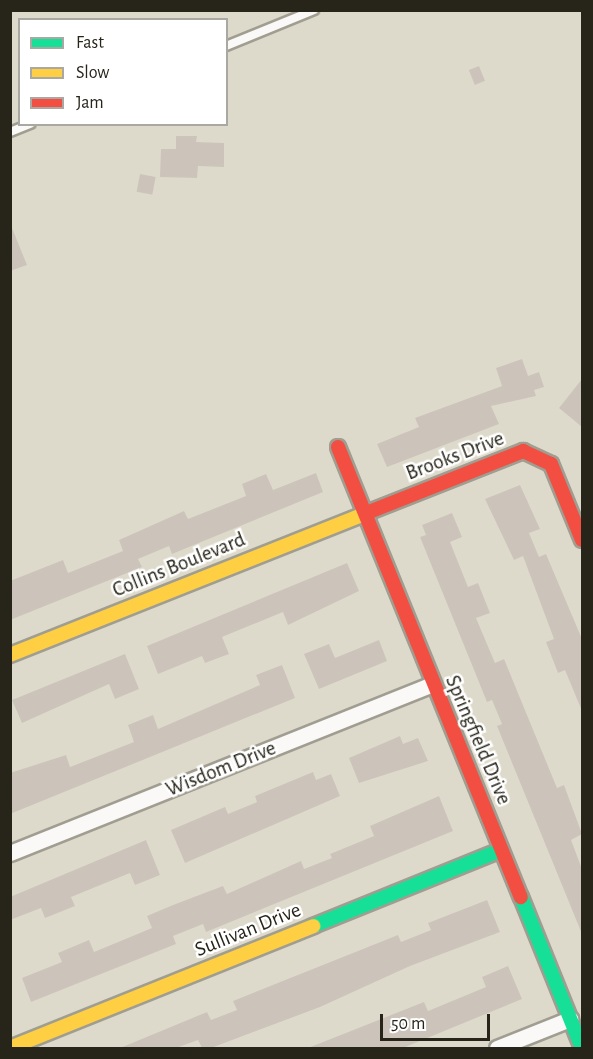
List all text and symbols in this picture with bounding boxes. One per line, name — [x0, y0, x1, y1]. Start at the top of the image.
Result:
legend — [18, 18, 228, 126]
text: Fast — [76, 34, 104, 52]
text: Slow — [76, 64, 109, 82]
text: Jam — [76, 94, 104, 112]
street label: Brooks Drive — [402, 426, 508, 486]
street label: Collins Boulevard — [109, 527, 249, 603]
street label: Springfield Drive — [439, 672, 517, 808]
street label: Wisdom Drive — [162, 735, 280, 803]
street label: Sullivan Drive — [191, 897, 305, 963]
scale bar — [383, 1002, 492, 1040]
text: 50 m — [391, 1015, 425, 1033]

